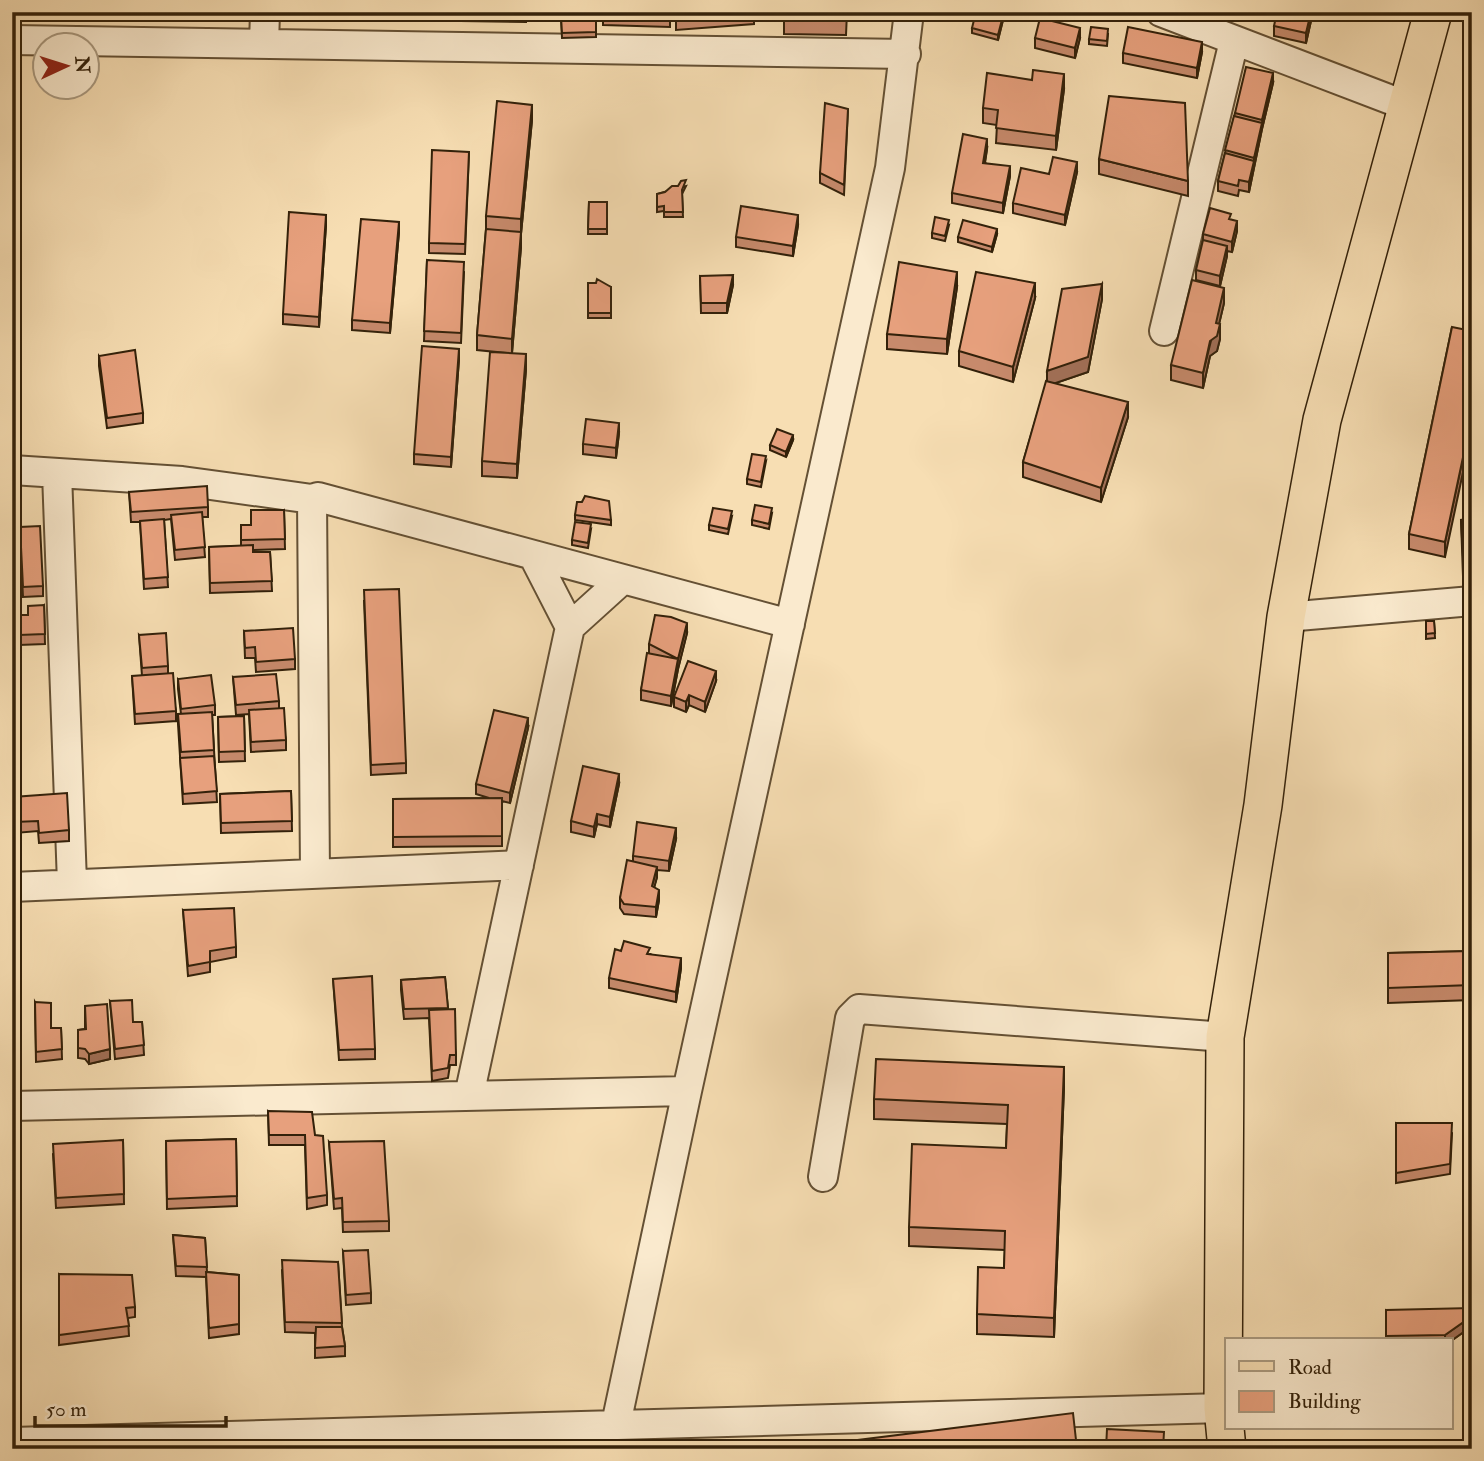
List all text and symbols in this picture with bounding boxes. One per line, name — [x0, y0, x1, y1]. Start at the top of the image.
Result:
north arrow — [32, 32, 102, 102]
text: N — [69, 55, 95, 75]
legend — [1225, 1338, 1452, 1430]
text: Road — [1288, 1354, 1333, 1381]
scale bar — [35, 1384, 226, 1428]
text: Building — [1288, 1388, 1361, 1415]
text: 50 m — [46, 1396, 87, 1423]

